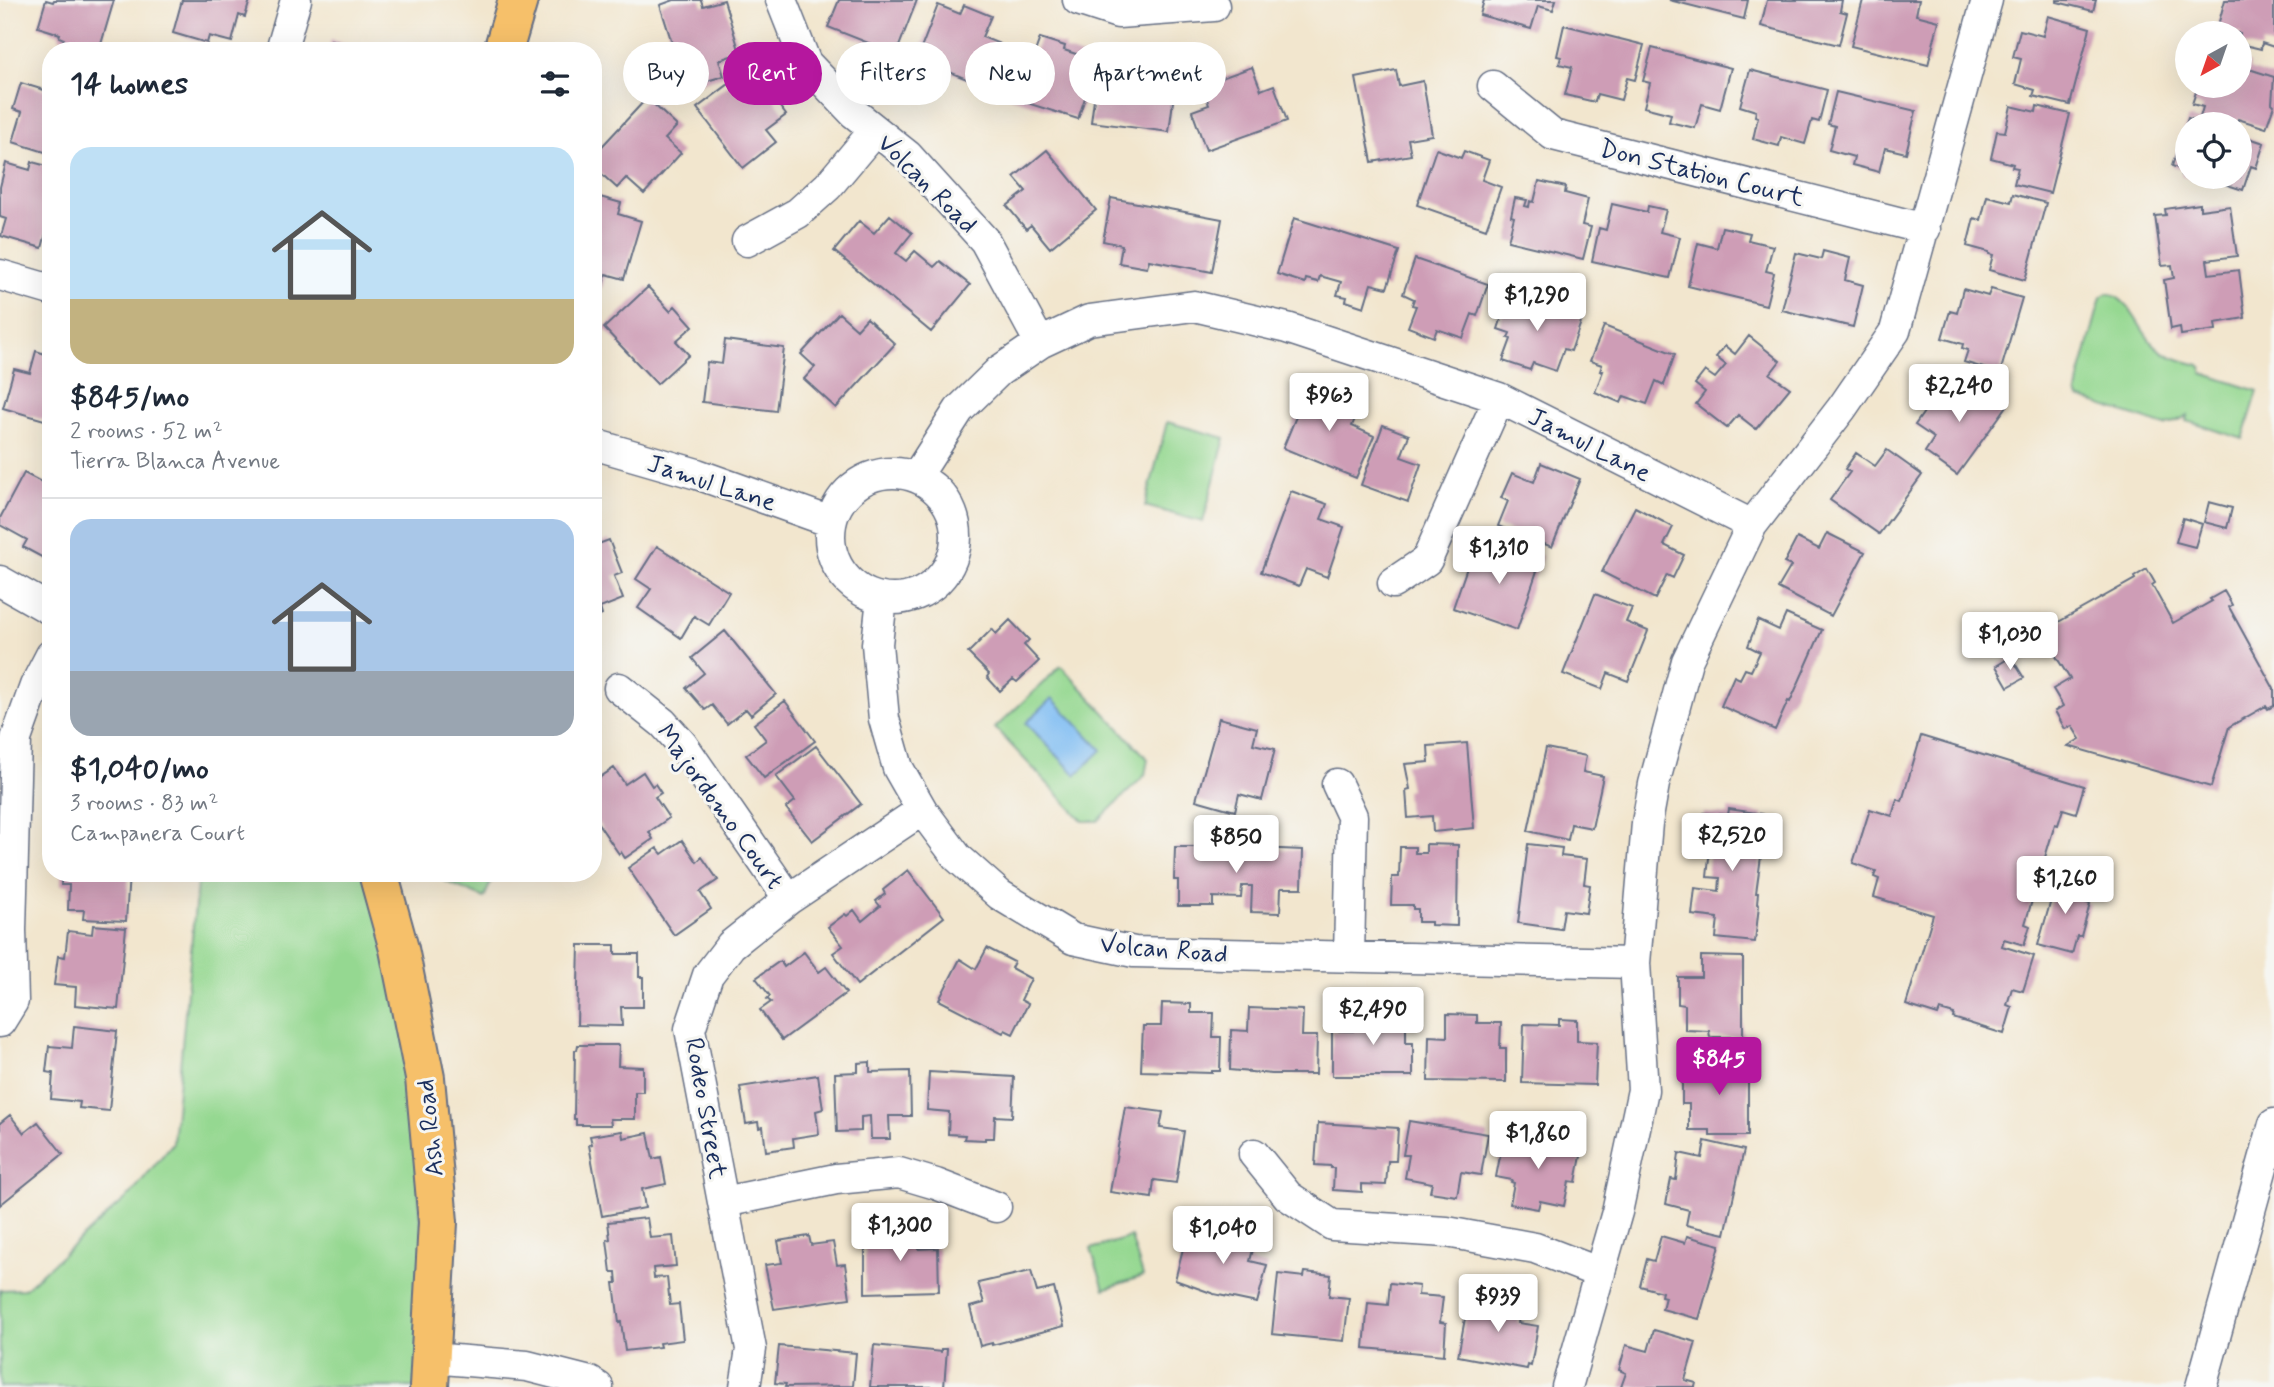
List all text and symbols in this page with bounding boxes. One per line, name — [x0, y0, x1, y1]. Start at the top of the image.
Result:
north arrow — [2175, 21, 2252, 98]
map controls — [2175, 21, 2252, 189]
chip: Buy — [623, 42, 709, 105]
chip: Rent — [723, 42, 822, 105]
chip: Filters — [836, 42, 951, 105]
chip: New — [965, 42, 1055, 105]
chip: Apartment — [1069, 42, 1226, 105]
text: 14 homes — [70, 65, 188, 104]
icon: filters — [536, 65, 574, 103]
button: locate — [2175, 112, 2252, 189]
street label: Volcan Road — [869, 127, 984, 242]
street label: Don Station Court — [1596, 132, 1807, 216]
icon: home — [259, 192, 385, 318]
pin: $1,290 — [1480, 274, 1594, 333]
text: $1,290 — [1504, 281, 1570, 311]
pin: $2,240 — [1902, 364, 2016, 424]
text: $2,240 — [1925, 372, 1993, 402]
pin: $963 — [1288, 374, 1370, 433]
text: $845/mo — [70, 378, 189, 417]
text: $963 — [1306, 381, 1352, 411]
street label: Jamul Lane — [1522, 400, 1656, 491]
text: 2 rooms · 52 m² — [70, 417, 223, 447]
text: Tierra Blanca Avenue — [70, 447, 280, 477]
street label: Jamul Lane — [643, 447, 780, 521]
pin: $1,310 — [1442, 526, 1556, 586]
text: $1,310 — [1469, 534, 1529, 564]
icon: home — [259, 564, 385, 690]
pin: $1,030 — [1953, 612, 2067, 672]
text: $1,030 — [1978, 620, 2042, 650]
street label: Majordomo Court — [648, 718, 791, 897]
text: $1,040/mo — [70, 750, 209, 789]
text: 3 rooms · 83 m² — [70, 789, 218, 819]
pin: $2,520 — [1675, 814, 1789, 873]
pin: $850 — [1195, 816, 1277, 875]
text: Campanera Court — [70, 819, 245, 849]
text: $2,520 — [1698, 821, 1766, 851]
text: $850 — [1210, 823, 1262, 853]
pin: $1,260 — [2008, 856, 2122, 916]
text: $1,260 — [2033, 864, 2097, 894]
street label: Volcan Road — [1098, 927, 1229, 973]
pin: $2,490 — [1316, 988, 1430, 1047]
text: $2,490 — [1339, 995, 1407, 1025]
street label: Rodeo Street — [676, 1035, 734, 1181]
pin: $845 — [1678, 1038, 1760, 1097]
text: $845 — [1692, 1045, 1746, 1075]
street label: Ash Road — [409, 1077, 453, 1178]
pin: $1,860 — [1481, 1112, 1595, 1171]
text: $1,860 — [1505, 1119, 1571, 1149]
pin: $1,300 — [843, 1204, 957, 1263]
pin: $1,040 — [1166, 1206, 1280, 1266]
text: $1,300 — [867, 1211, 933, 1241]
text: $1,040 — [1189, 1214, 1257, 1244]
pin: $939 — [1457, 1274, 1539, 1334]
text: $939 — [1475, 1282, 1521, 1312]

